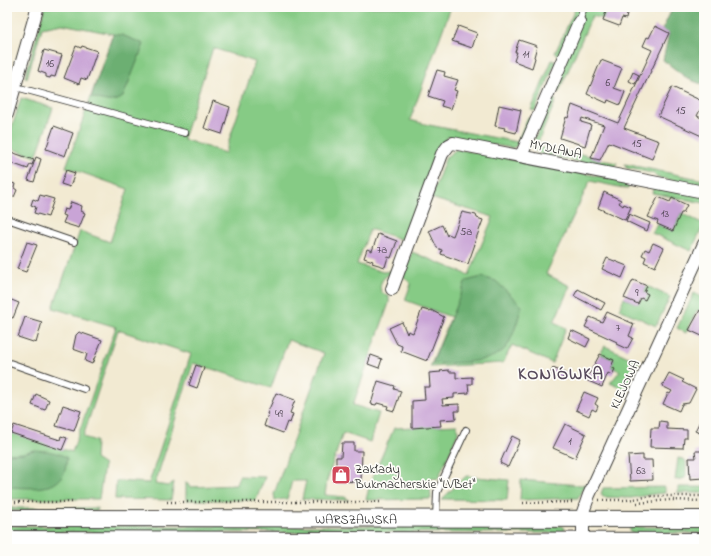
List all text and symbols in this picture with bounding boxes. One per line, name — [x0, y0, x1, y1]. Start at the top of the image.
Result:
house number: 11 — [523, 47, 530, 63]
house number: 16 — [46, 56, 54, 72]
house number: 6 — [606, 75, 611, 91]
house number: 15 — [676, 103, 686, 119]
street label: MYDLANA — [528, 135, 584, 164]
house number: 15 — [632, 136, 642, 152]
house number: 13 — [661, 206, 669, 222]
house number: 5a — [460, 224, 472, 240]
house number: 7a — [377, 242, 387, 258]
house number: 9 — [635, 285, 639, 301]
house number: 7 — [616, 320, 621, 336]
street label: KLEJOWA — [606, 357, 645, 412]
district label: KONIÓWKA — [518, 362, 604, 387]
house number: 49 — [275, 406, 284, 422]
house number: 1 — [568, 434, 572, 450]
place label: Zakłady Bukmacherskie "LVBet" — [354, 460, 475, 494]
house number: 63 — [636, 463, 646, 479]
shop icon: Zakłady Bukmacherskie "LVBet" — [330, 464, 352, 486]
street label: WARSZAWSKA — [315, 510, 397, 530]

